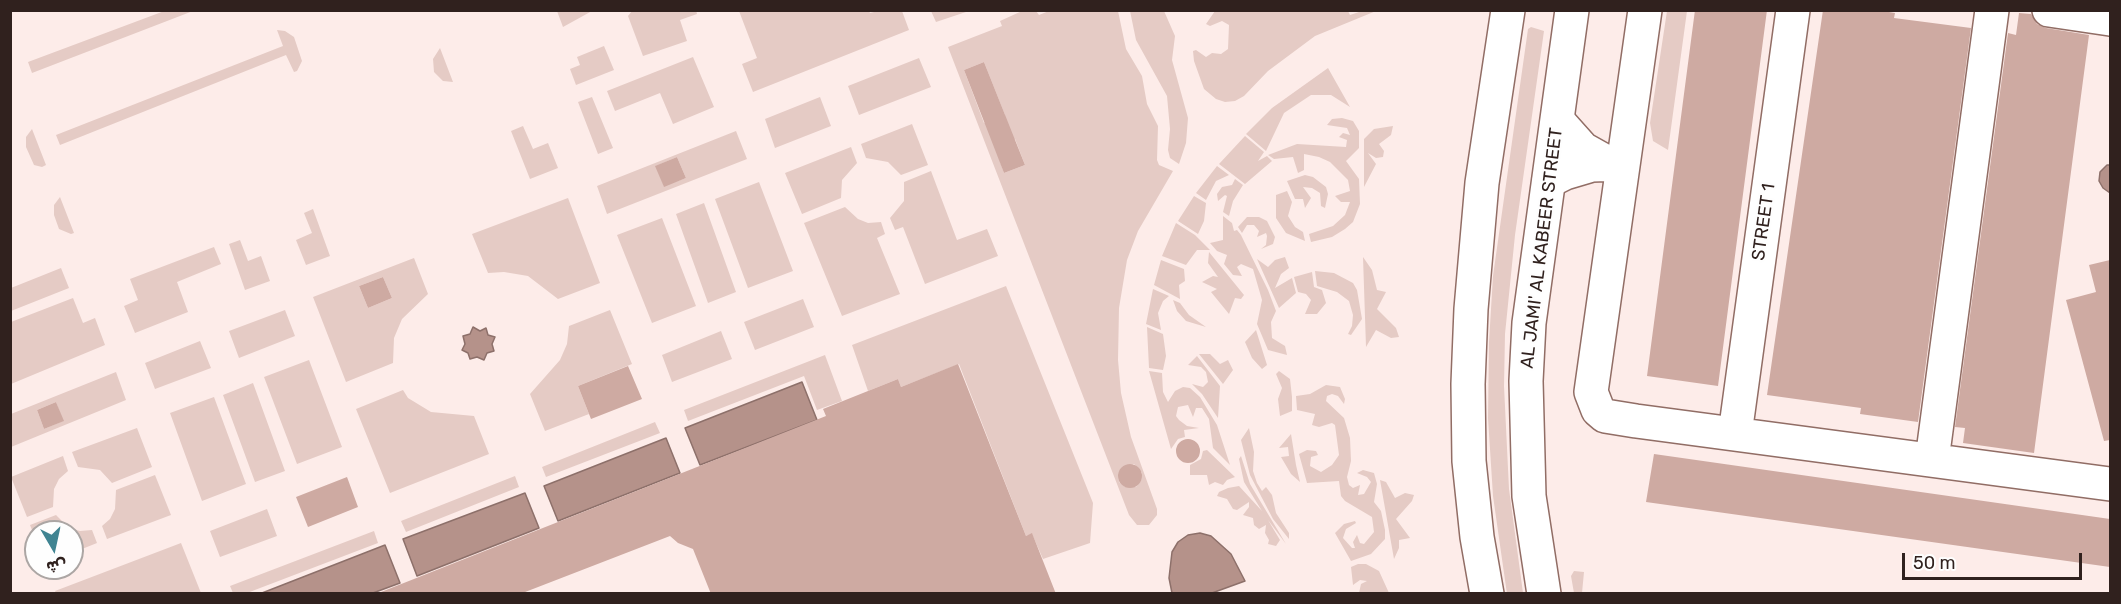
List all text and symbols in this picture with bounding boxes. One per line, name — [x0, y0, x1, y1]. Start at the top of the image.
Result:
street label: AL JAMI' AL KABEER STREET — [1517, 126, 1567, 370]
street label: STREET 1 — [1748, 182, 1780, 262]
north arrow — [24, 520, 84, 580]
scale bar — [1905, 541, 2085, 579]
text: 50 m — [1913, 552, 1956, 574]
text: ش — [45, 555, 68, 577]

